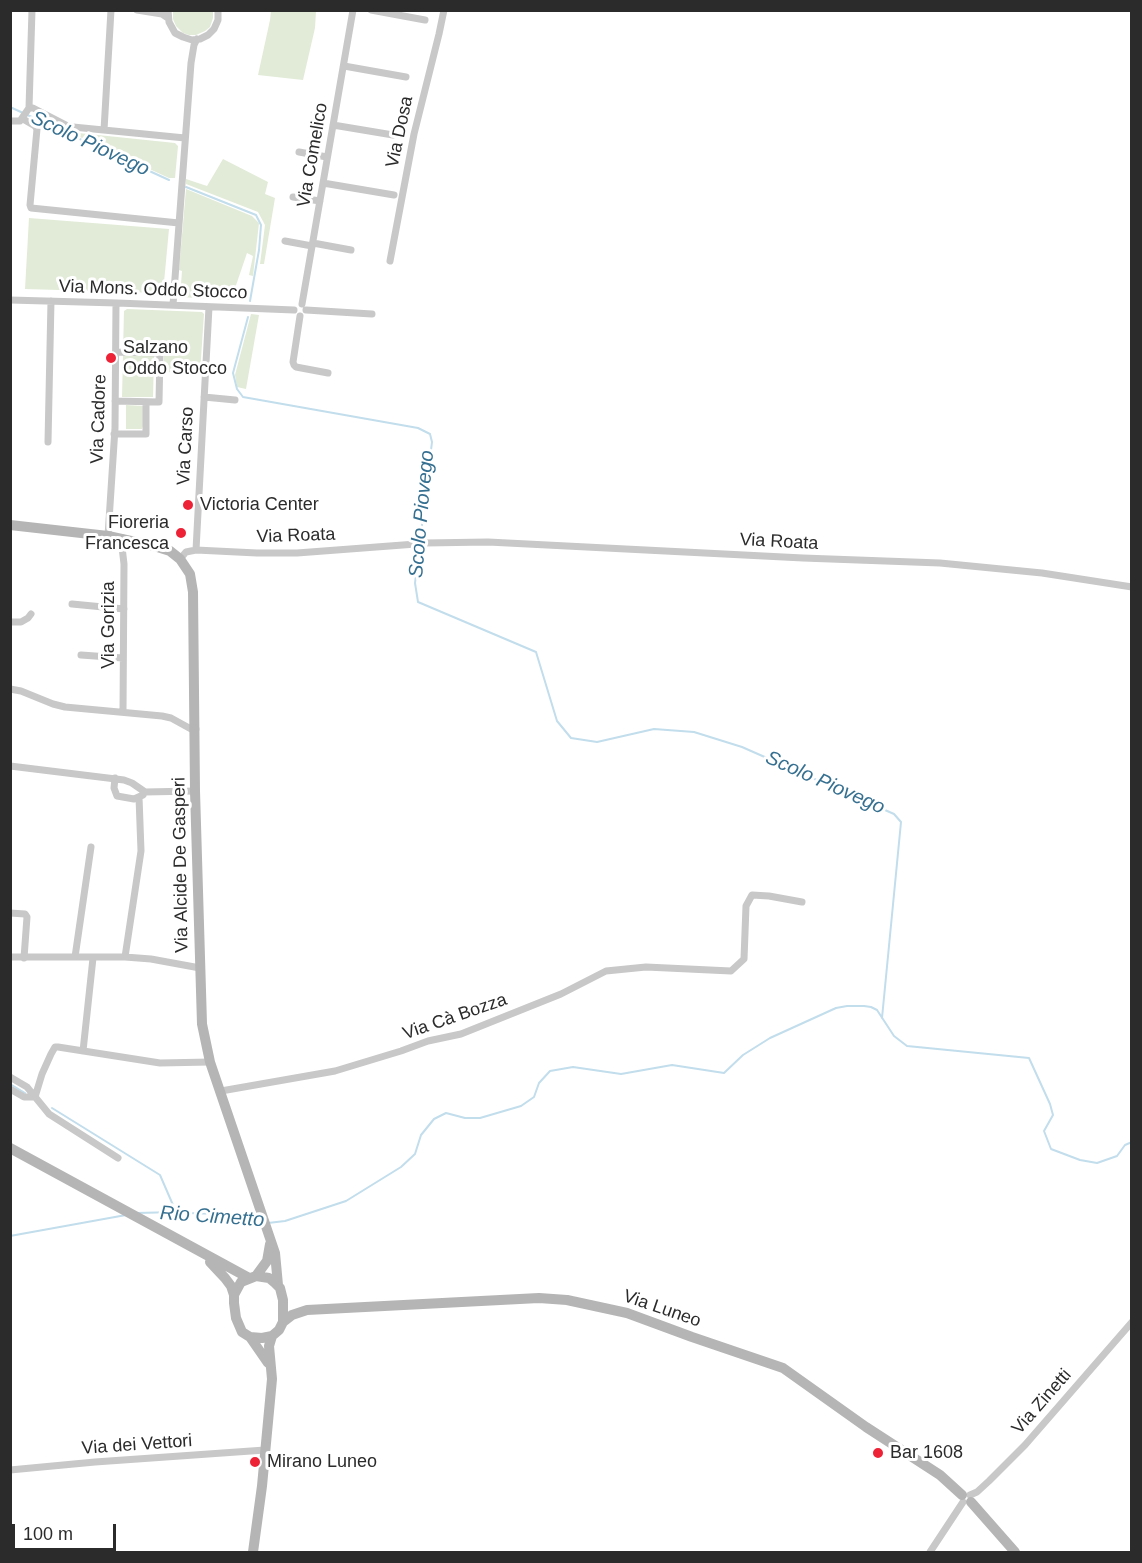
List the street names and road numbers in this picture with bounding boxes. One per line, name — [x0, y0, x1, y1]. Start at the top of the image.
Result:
street label: Via Dosa — [382, 94, 418, 170]
street label: Via Comelico — [293, 101, 333, 209]
street label: Via Mons. Oddo Stocco — [58, 276, 248, 304]
street label: Via Cadore — [87, 374, 111, 464]
street label: Via Carso — [173, 406, 199, 486]
street label: Via Roata — [256, 524, 336, 548]
street label: Via Roata — [739, 529, 819, 555]
street label: Via Gorizia — [98, 581, 120, 669]
street label: Via Alcide De Gasperi — [169, 777, 193, 953]
street label: Via Cà Bozza — [400, 989, 510, 1045]
street label: Via Luneo — [620, 1286, 704, 1332]
street label: Via Zinetti — [1008, 1365, 1076, 1439]
street label: Via dei Vettori — [81, 1430, 193, 1460]

